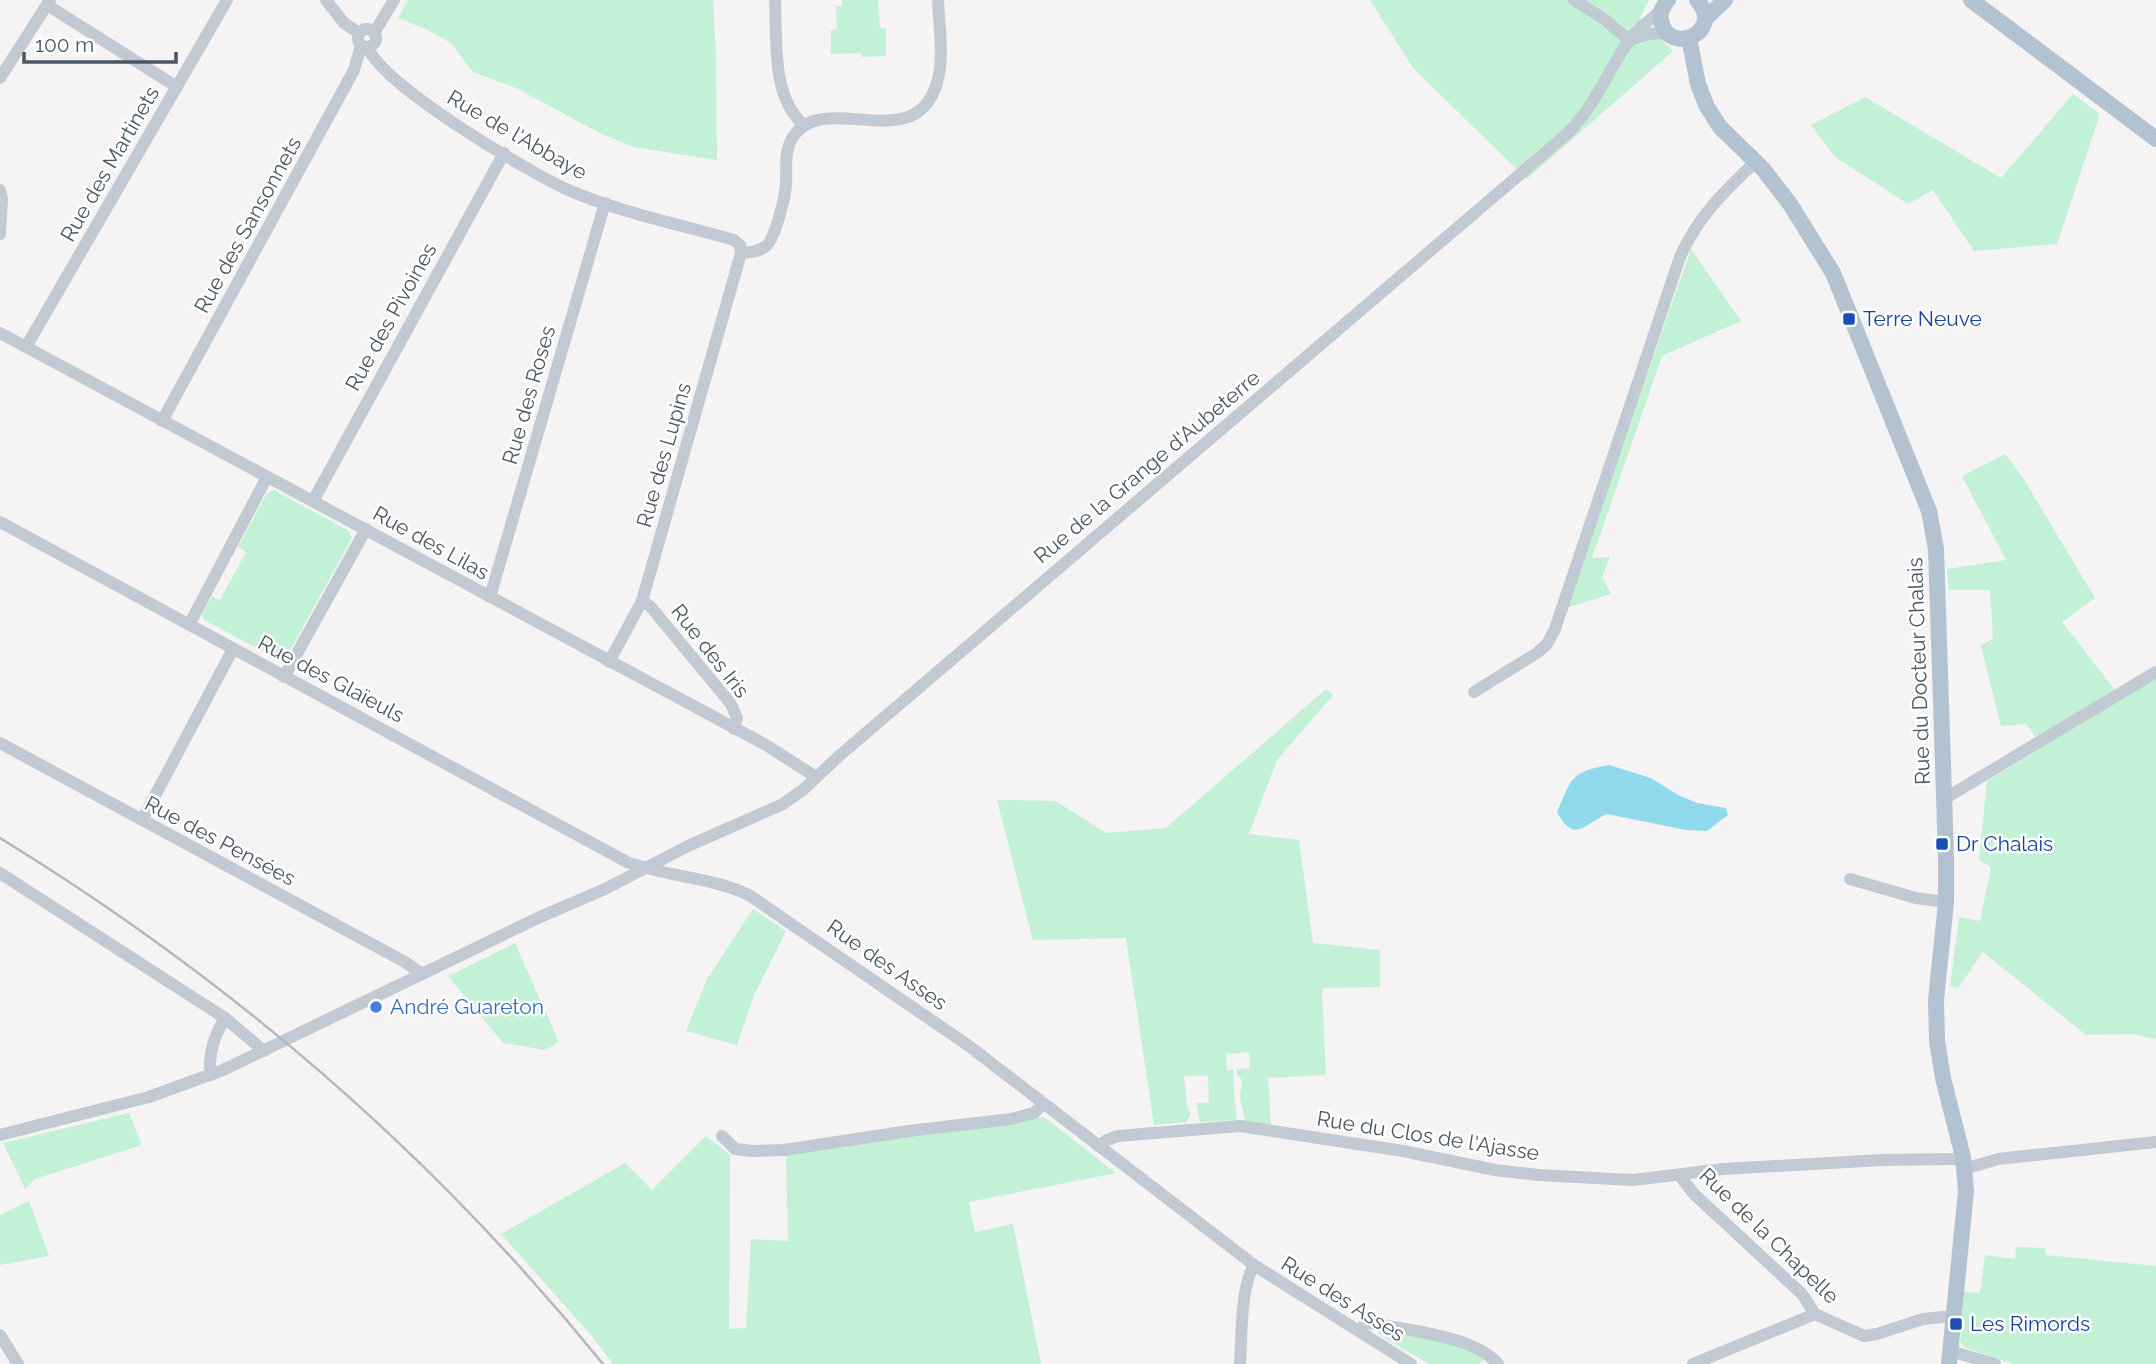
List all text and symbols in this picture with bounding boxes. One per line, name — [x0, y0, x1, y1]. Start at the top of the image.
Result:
scale bar — [24, 21, 177, 65]
text: 100 m — [35, 32, 94, 57]
street label: Rue des Martinets — [55, 82, 164, 246]
street label: Rue de l'Abbaye — [443, 84, 592, 185]
street label: Rue des Sansonnets — [189, 132, 306, 317]
street label: Rue des Pivoines — [340, 239, 441, 395]
place label: Terre Neuve — [1863, 306, 1982, 331]
marker: Terre Neuve — [1841, 311, 1857, 327]
street label: Rue des Roses — [497, 323, 560, 467]
street label: Rue de la Grange d'Aubeterre — [1029, 365, 1265, 568]
street label: Rue des Lupins — [631, 380, 696, 530]
street label: Rue des Lilas — [369, 500, 494, 585]
street label: Rue du Docteur Chalais — [1902, 557, 1935, 785]
street label: Rue des Iris — [666, 599, 755, 702]
street label: Rue des Glaïeuls — [254, 629, 409, 728]
street label: Rue des Pensées — [141, 790, 300, 891]
place label: Dr Chalais — [1956, 831, 2053, 856]
marker: Dr Chalais — [1934, 836, 1950, 852]
street label: Rue des Asses — [822, 914, 952, 1015]
place label: André Guareton — [390, 994, 544, 1019]
marker: André Guareton — [368, 999, 384, 1015]
street label: Rue du Clos de l'Ajasse — [1315, 1106, 1541, 1165]
street label: Rue de la Chapelle — [1694, 1163, 1844, 1309]
street label: Rue des Asses — [1277, 1251, 1410, 1346]
place label: Les Rimords — [1970, 1311, 2090, 1336]
marker: Les Rimords — [1948, 1316, 1964, 1332]

